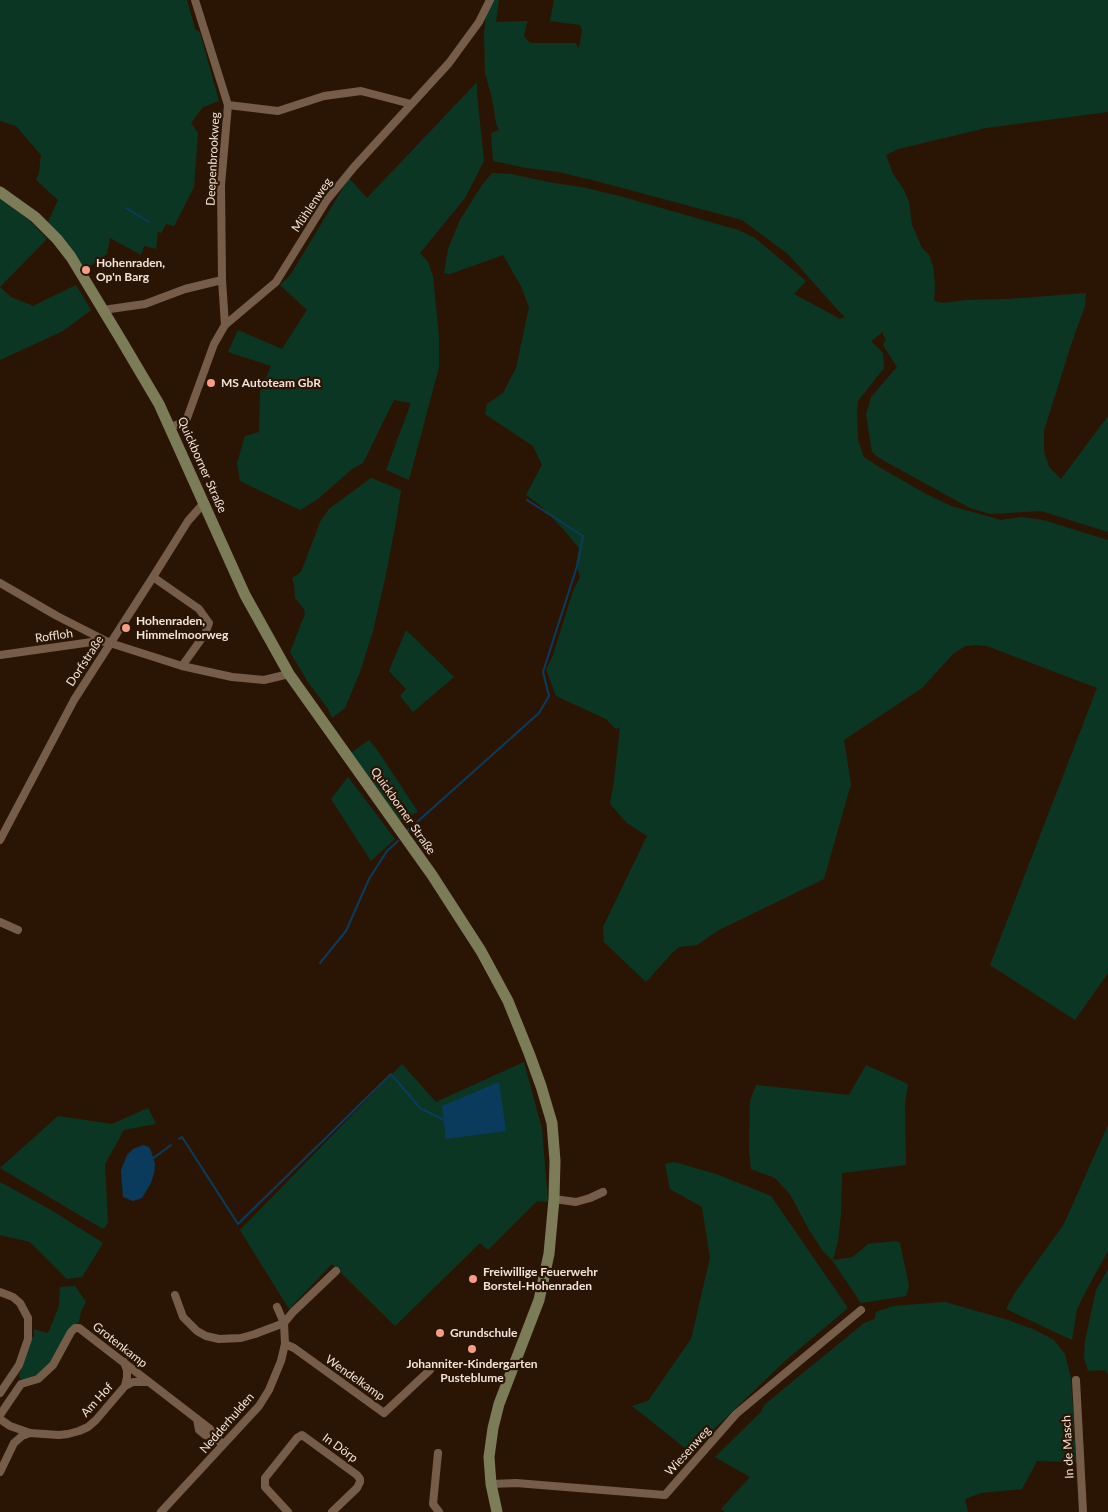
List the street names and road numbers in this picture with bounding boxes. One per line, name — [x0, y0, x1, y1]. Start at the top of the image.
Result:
street label: Deepenbrookweg — [203, 112, 223, 206]
street label: Mühlenweg — [289, 175, 335, 235]
street label: Quickborner Straße — [174, 415, 230, 515]
street label: Roffloh — [34, 626, 74, 646]
street label: Dorfstraße — [63, 633, 107, 689]
street label: Quickborner Straße — [367, 765, 439, 857]
street label: Grotenkamp — [90, 1319, 150, 1371]
street label: Wendelkamp — [322, 1352, 388, 1404]
street label: Am Hof — [78, 1380, 116, 1420]
street label: Nedderhulden — [197, 1390, 257, 1456]
street label: In de Masch — [1059, 1415, 1077, 1479]
street label: Wiesenweg — [662, 1423, 714, 1479]
street label: In Dörp — [320, 1430, 360, 1466]

